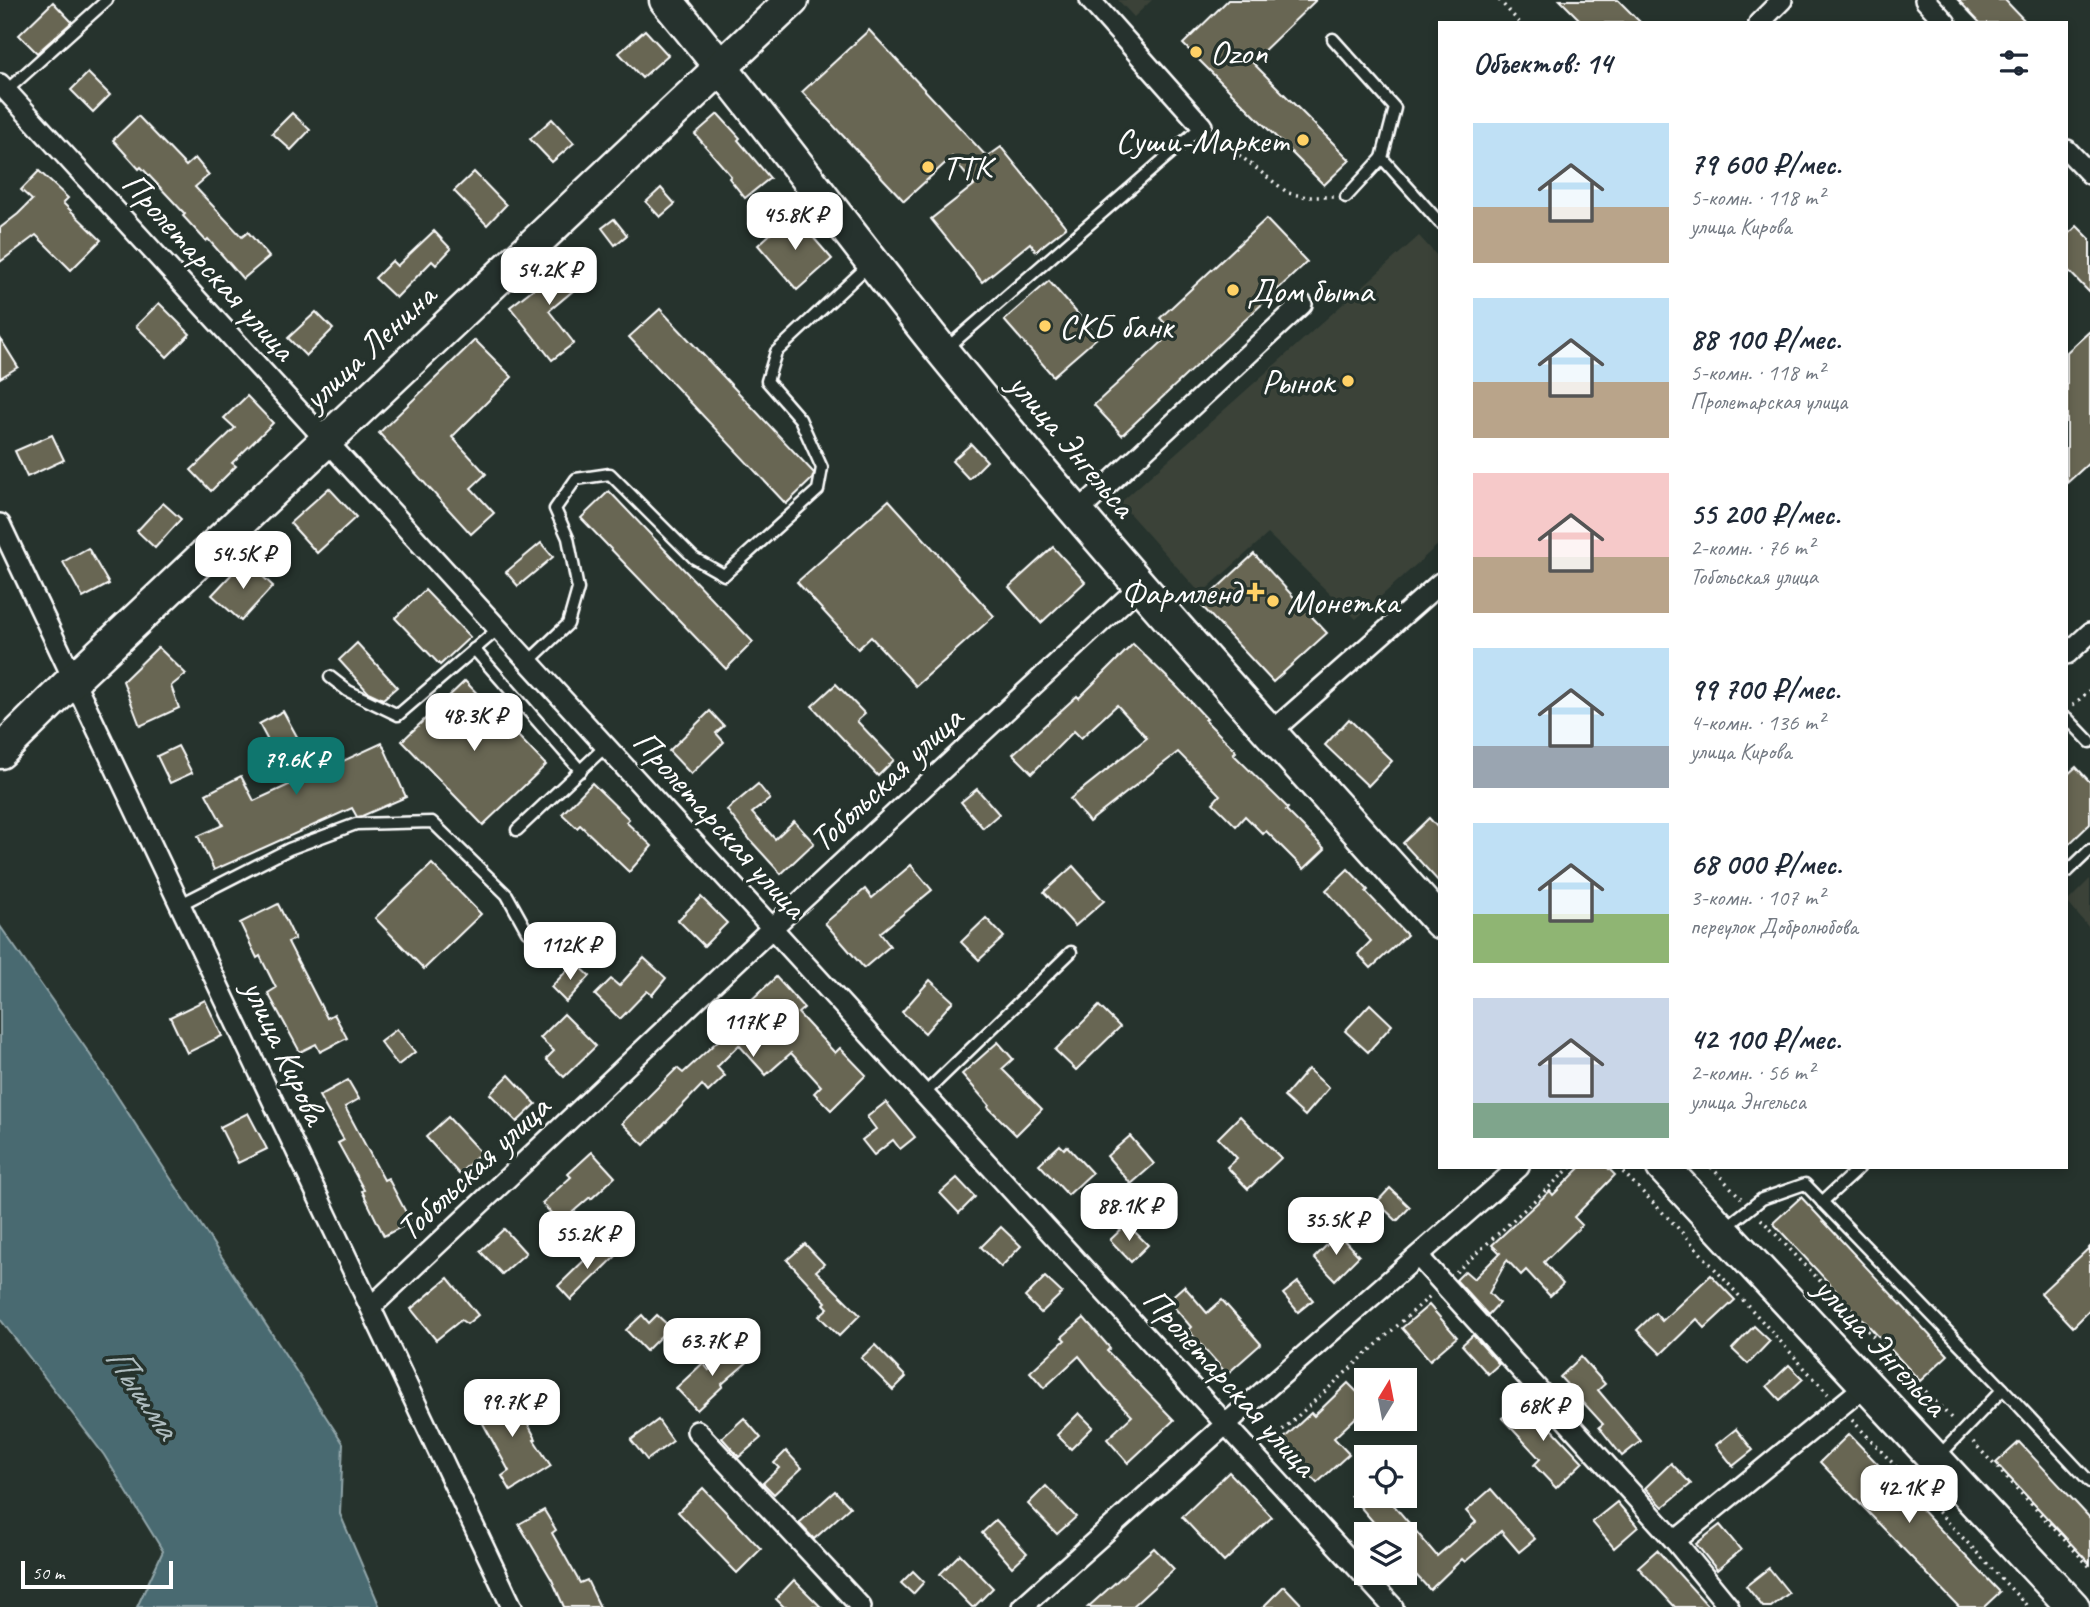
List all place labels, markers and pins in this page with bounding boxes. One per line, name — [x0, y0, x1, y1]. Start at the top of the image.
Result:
place label: Ozon — [1210, 30, 1268, 75]
marker: Ozon — [1188, 44, 1204, 60]
place label: Суши-Маркет — [1115, 118, 1290, 163]
marker: Суши-Маркет — [1295, 132, 1311, 148]
place label: ТТК — [942, 145, 997, 190]
marker: ТТК — [920, 159, 936, 175]
pin: 45.8K ₽ — [730, 192, 860, 252]
pin: 54.2K ₽ — [484, 247, 614, 307]
place label: Дом быта — [1247, 268, 1376, 313]
marker: Дом быта — [1225, 282, 1241, 298]
place label: СКБ банк — [1059, 304, 1175, 349]
marker: СКБ банк — [1037, 318, 1053, 334]
place label: Рынок — [1262, 359, 1337, 404]
marker: Рынок — [1340, 373, 1356, 389]
pin: 54.5K ₽ — [178, 532, 308, 591]
place label: Фармленд — [1121, 570, 1244, 615]
place label: Монетка — [1287, 579, 1402, 624]
marker: Фармленд — [1247, 584, 1263, 600]
marker: Монетка — [1265, 593, 1281, 609]
pin: 48.3K ₽ — [409, 694, 539, 753]
pin: 79.6K ₽ — [231, 738, 361, 797]
pin: 112K ₽ — [513, 922, 627, 982]
pin: 117K ₽ — [696, 1000, 810, 1059]
pin: 88.1K ₽ — [1064, 1184, 1194, 1243]
pin: 35.5K ₽ — [1271, 1198, 1401, 1257]
pin: 55.2K ₽ — [522, 1212, 652, 1271]
pin: 63.7K ₽ — [647, 1318, 777, 1378]
pin: 99.7K ₽ — [447, 1380, 577, 1439]
pin: 68K ₽ — [1494, 1384, 1592, 1443]
pin: 42.1K ₽ — [1844, 1466, 1974, 1525]

